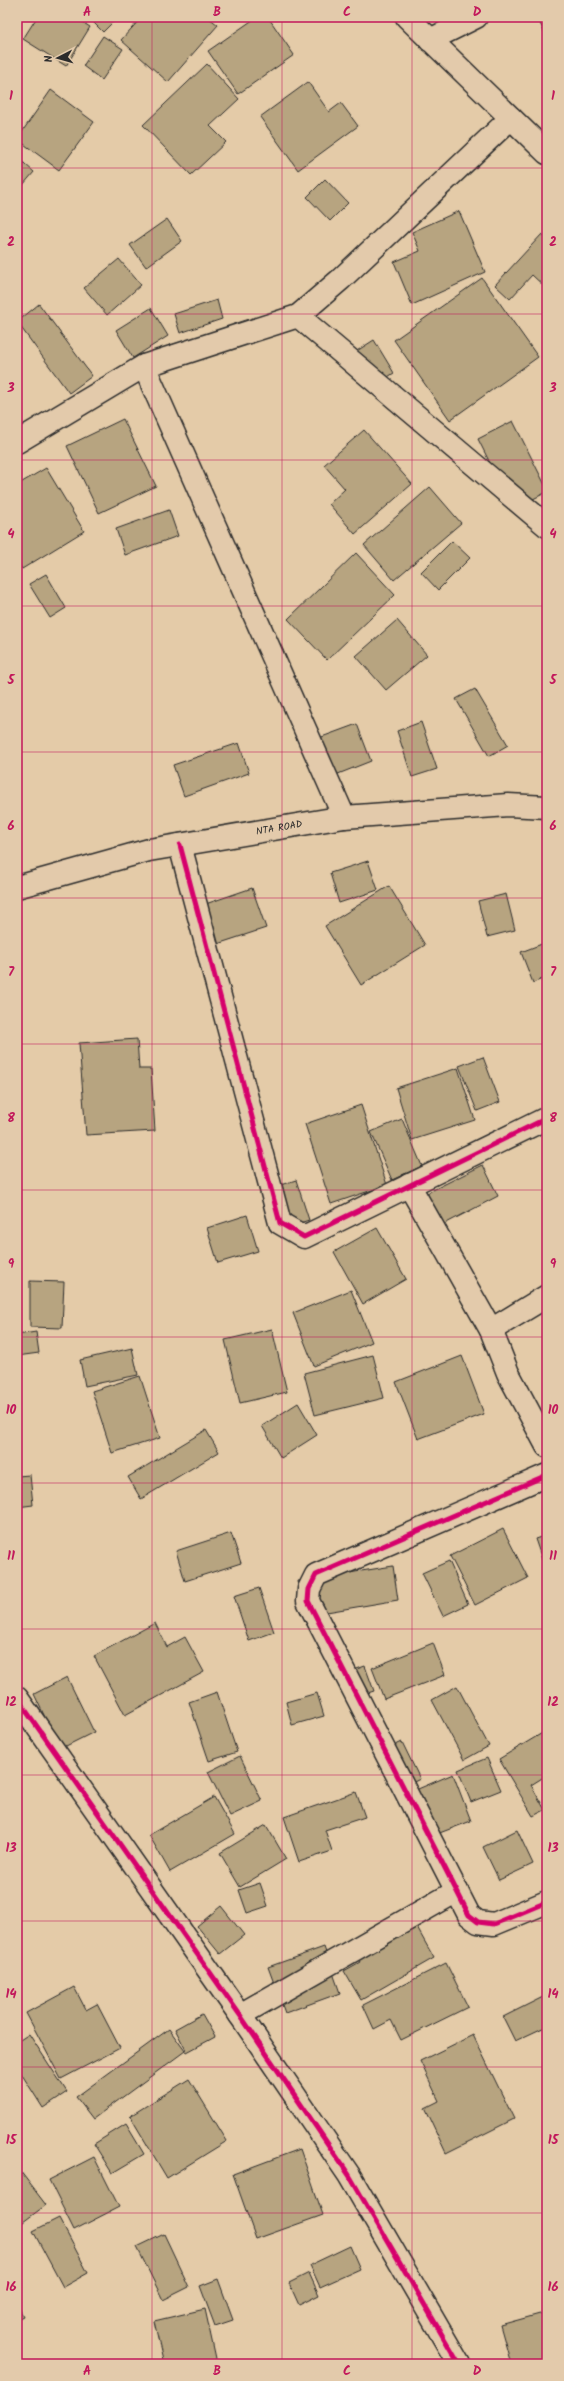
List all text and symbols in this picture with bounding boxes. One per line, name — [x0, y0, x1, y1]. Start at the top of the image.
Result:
text: A — [83, 2, 91, 23]
text: B — [213, 2, 221, 23]
text: C — [343, 2, 351, 23]
text: D — [473, 2, 482, 23]
north arrow — [38, 38, 78, 78]
text: N — [40, 54, 58, 63]
text: 1 — [9, 86, 13, 107]
text: 1 — [551, 86, 555, 107]
text: 2 — [7, 232, 15, 253]
text: 2 — [549, 232, 557, 253]
text: 3 — [6, 378, 15, 399]
text: 3 — [548, 378, 557, 399]
text: 4 — [7, 524, 15, 545]
text: 4 — [549, 524, 557, 545]
text: 5 — [7, 670, 16, 691]
text: 5 — [549, 670, 558, 691]
text: 6 — [7, 816, 15, 837]
street label: NTA ROAD — [255, 816, 304, 840]
text: 6 — [549, 816, 557, 837]
text: 7 — [8, 962, 15, 983]
text: 7 — [550, 962, 557, 983]
text: 8 — [7, 1108, 15, 1129]
text: 8 — [549, 1108, 557, 1129]
text: 9 — [8, 1254, 15, 1275]
text: 9 — [550, 1254, 557, 1275]
text: 10 — [6, 1400, 17, 1421]
text: 10 — [548, 1400, 559, 1421]
text: 11 — [7, 1546, 15, 1567]
text: 11 — [549, 1546, 557, 1567]
text: 12 — [5, 1692, 17, 1713]
text: 12 — [547, 1692, 559, 1713]
text: 13 — [5, 1838, 17, 1859]
text: 13 — [547, 1838, 559, 1859]
text: 14 — [5, 1984, 17, 2005]
text: 14 — [547, 1984, 559, 2005]
text: 15 — [6, 2130, 18, 2151]
text: 15 — [548, 2130, 560, 2151]
text: 16 — [6, 2277, 16, 2298]
text: 16 — [548, 2277, 558, 2298]
text: A — [83, 2361, 91, 2381]
text: B — [213, 2361, 221, 2381]
text: C — [343, 2361, 351, 2381]
text: D — [473, 2361, 482, 2381]

